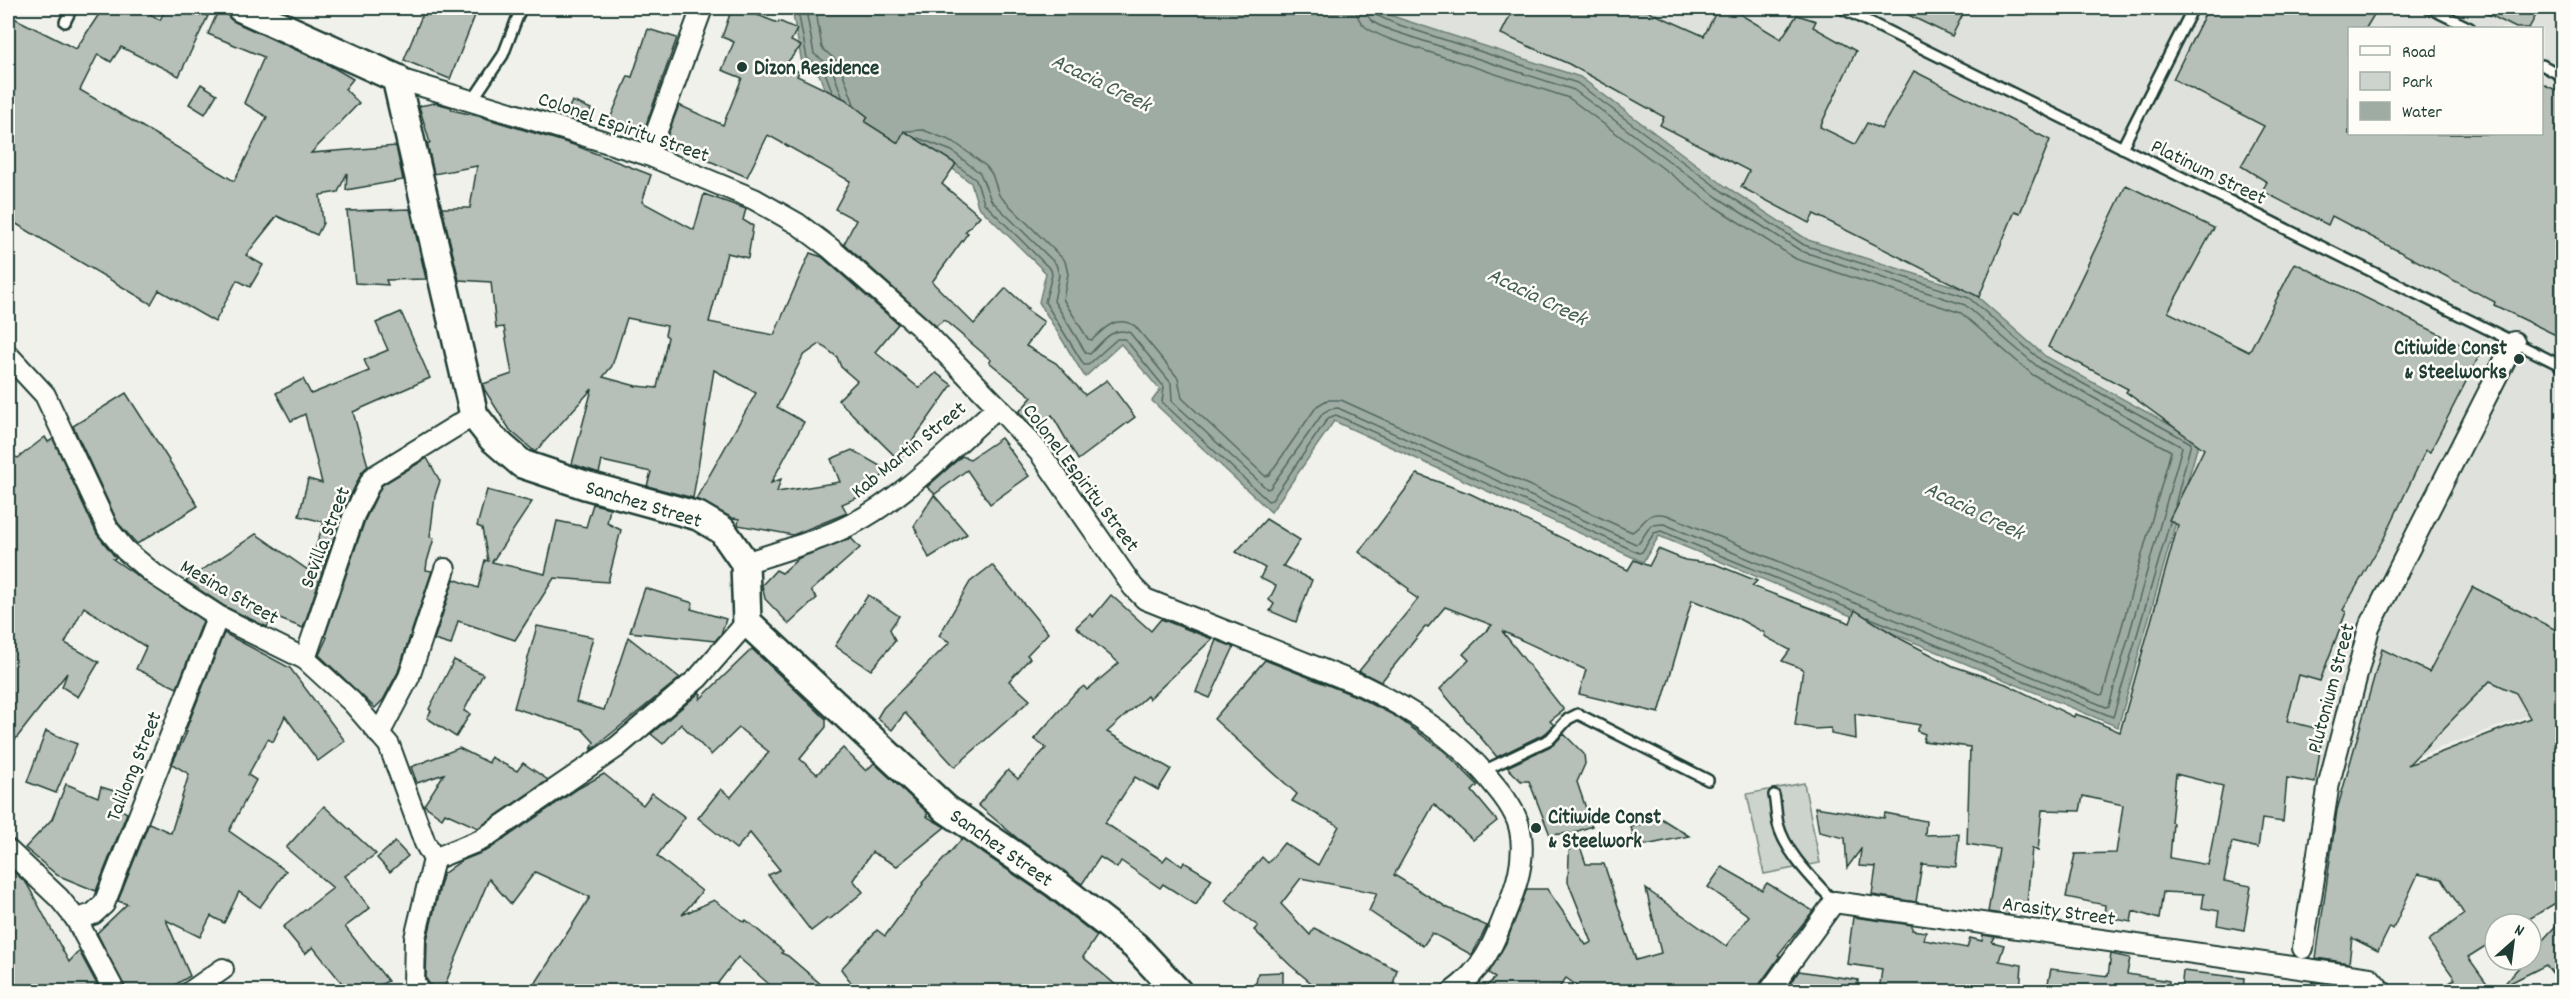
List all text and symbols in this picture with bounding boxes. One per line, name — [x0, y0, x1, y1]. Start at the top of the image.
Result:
legend — [2348, 27, 2543, 135]
text: Road — [2402, 41, 2436, 66]
water label: Acacia Creek — [1046, 47, 1157, 122]
place label: Dizon Residence — [754, 55, 879, 85]
marker: Dizon Residence — [735, 60, 749, 74]
text: Park — [2402, 71, 2433, 96]
street label: Colonel Espiritu Street — [534, 86, 713, 172]
text: Water — [2402, 101, 2442, 126]
street label: Platinum Street — [2145, 133, 2271, 215]
water label: Acacia Creek — [1482, 261, 1593, 336]
place label: Citiwide Const & Steelworks — [2394, 335, 2507, 389]
marker: Citiwide Const & Steelworks — [2512, 352, 2526, 366]
street label: Kab Martin Street — [846, 395, 974, 507]
street label: Colonel Espiritu Street — [1014, 398, 1146, 560]
street label: Sanchez Street — [581, 474, 705, 538]
water label: Acacia Creek — [1919, 475, 2030, 550]
street label: Sevilla Street — [294, 483, 360, 593]
street label: Mesina Street — [174, 553, 284, 634]
street label: Plutonium Street — [2301, 620, 2365, 757]
street label: Talilong Street — [100, 707, 172, 827]
street label: Sanchez Street — [943, 803, 1058, 896]
place label: Citiwide Const & Steelwork — [1548, 804, 1661, 858]
marker: Citiwide Const & Steelwork — [1529, 821, 1543, 835]
street label: Arasity Street — [2000, 890, 2117, 936]
north arrow — [2483, 912, 2543, 972]
text: N — [2510, 919, 2528, 943]

